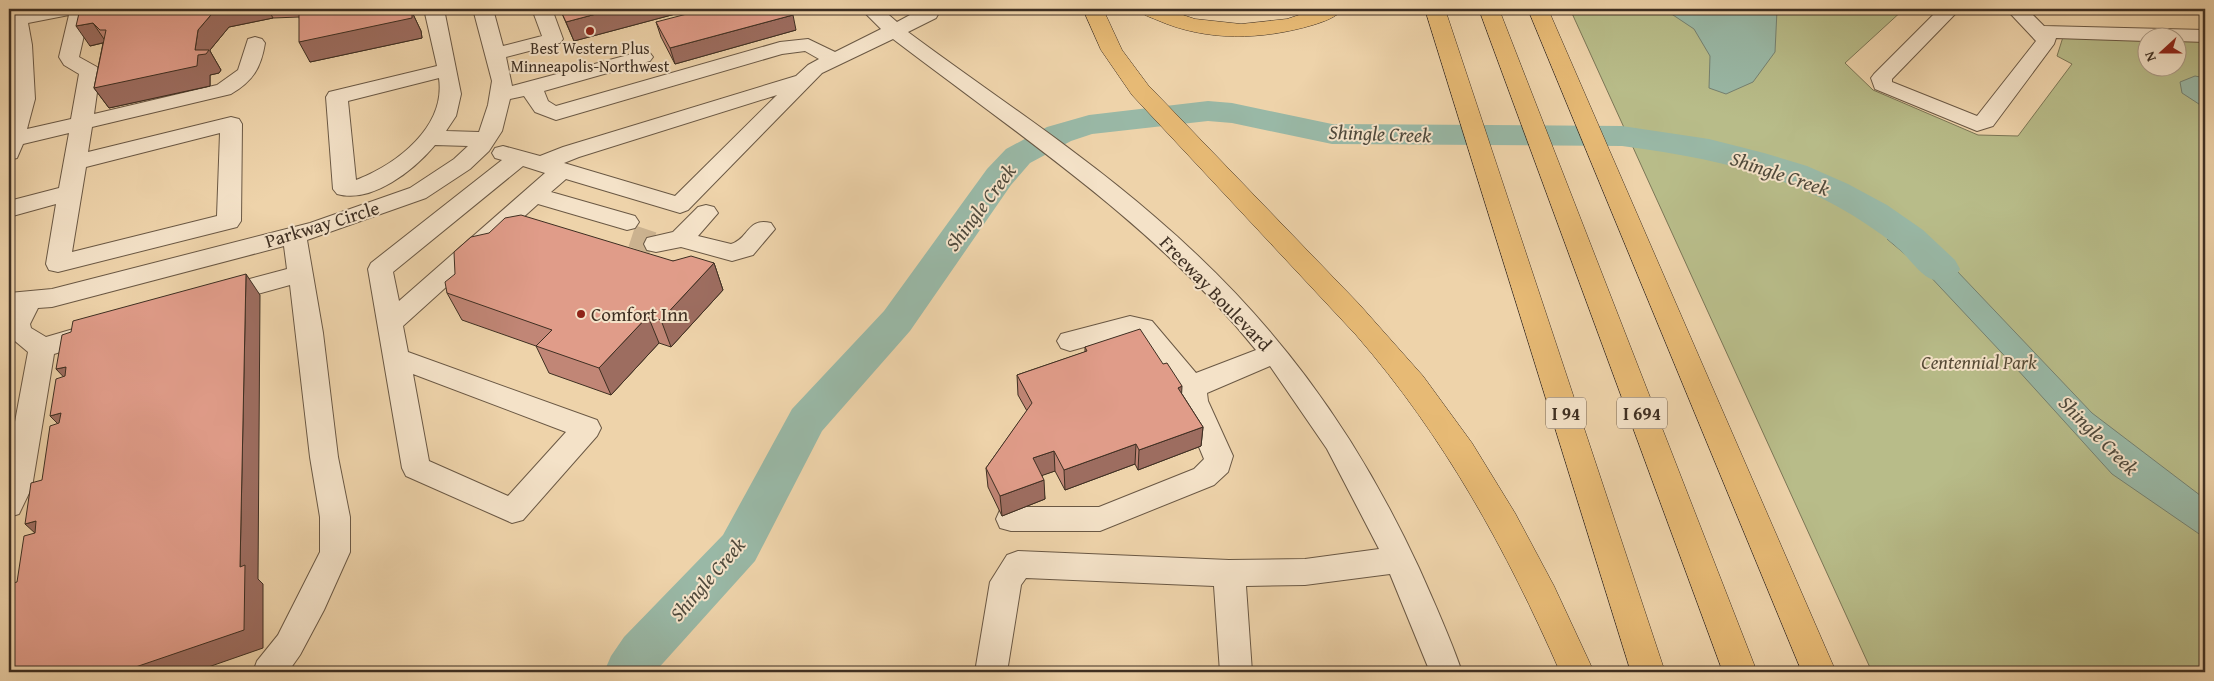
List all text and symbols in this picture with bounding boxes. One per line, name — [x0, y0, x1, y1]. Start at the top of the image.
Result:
marker: Best Western Plus Minneapolis-Northwest — [584, 25, 596, 37]
north arrow — [2136, 28, 2186, 78]
place label: Best Western Plus Minneapolis-Northwest — [511, 36, 670, 78]
text: N — [2139, 48, 2161, 65]
water label: Shingle Creek — [1328, 117, 1433, 149]
water label: Shingle Creek — [1727, 143, 1834, 203]
water label: Shingle Creek — [938, 157, 1023, 257]
street label: Parkway Circle — [261, 193, 383, 255]
street label: Freeway Boulevard — [1153, 229, 1279, 358]
place label: Comfort Inn — [591, 300, 689, 328]
marker: Comfort Inn — [575, 308, 587, 320]
park label: Centennial Park — [1921, 348, 2037, 376]
water label: Shingle Creek — [2053, 389, 2146, 482]
road number: I 94 — [1546, 398, 1586, 428]
road number: I 694 — [1617, 398, 1667, 428]
water label: Shingle Creek — [662, 530, 752, 627]

